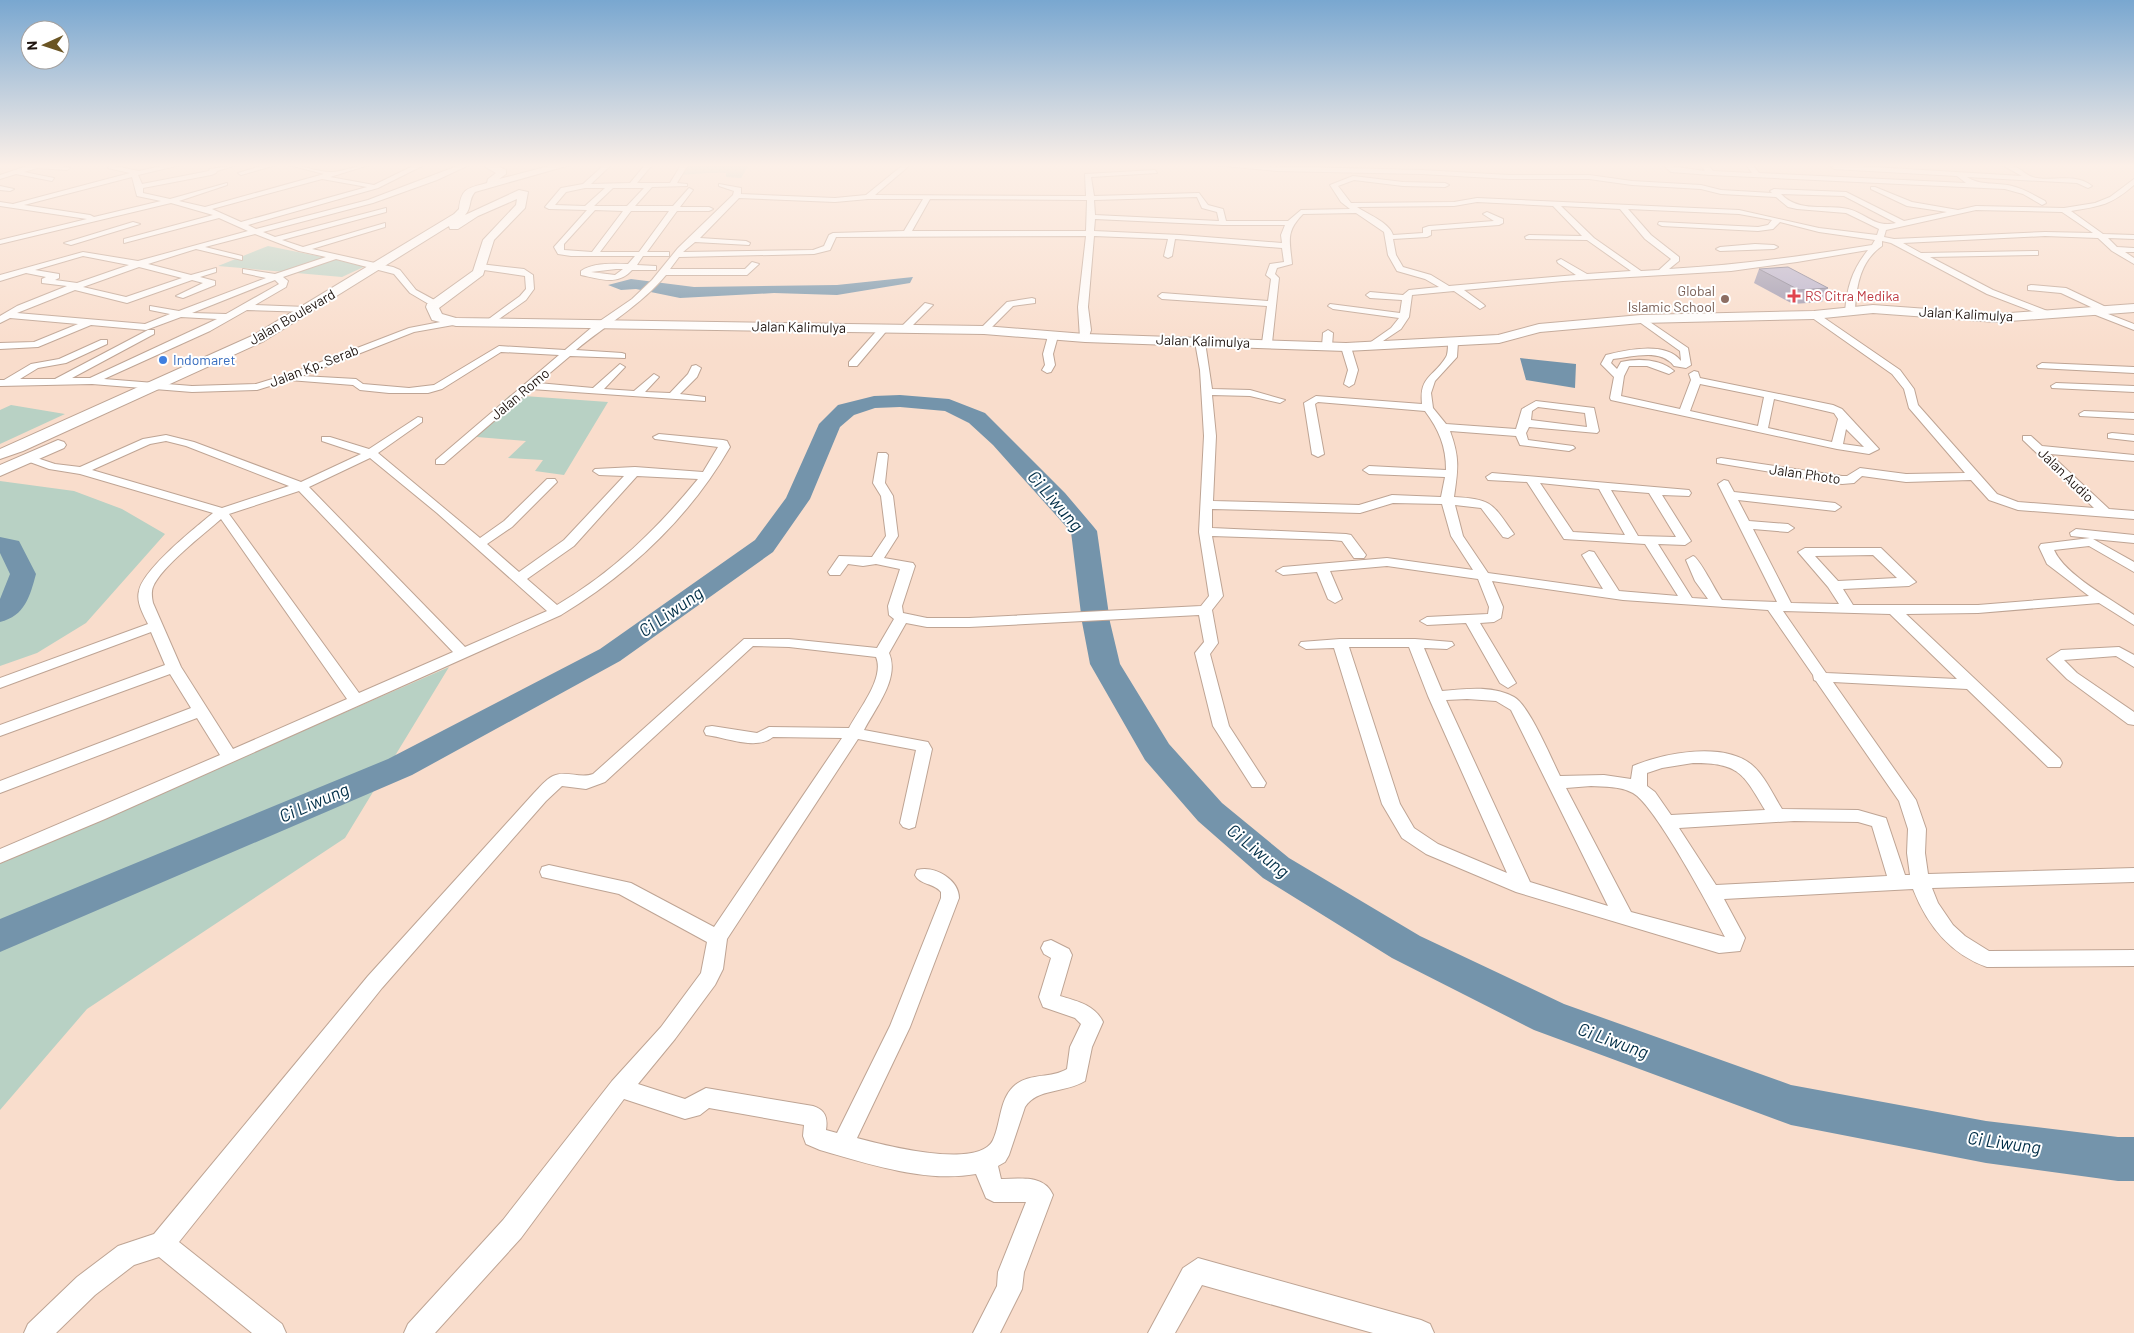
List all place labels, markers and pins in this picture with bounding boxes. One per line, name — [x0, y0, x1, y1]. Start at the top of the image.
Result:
place label: Global Islamic School — [1628, 282, 1715, 315]
place label: RS Citra Medika — [1805, 287, 1899, 304]
marker: RS Citra Medika — [1787, 289, 1801, 303]
marker: Global Islamic School — [1719, 293, 1731, 305]
place label: Indomaret — [173, 351, 236, 368]
marker: Indomaret — [157, 354, 169, 366]

